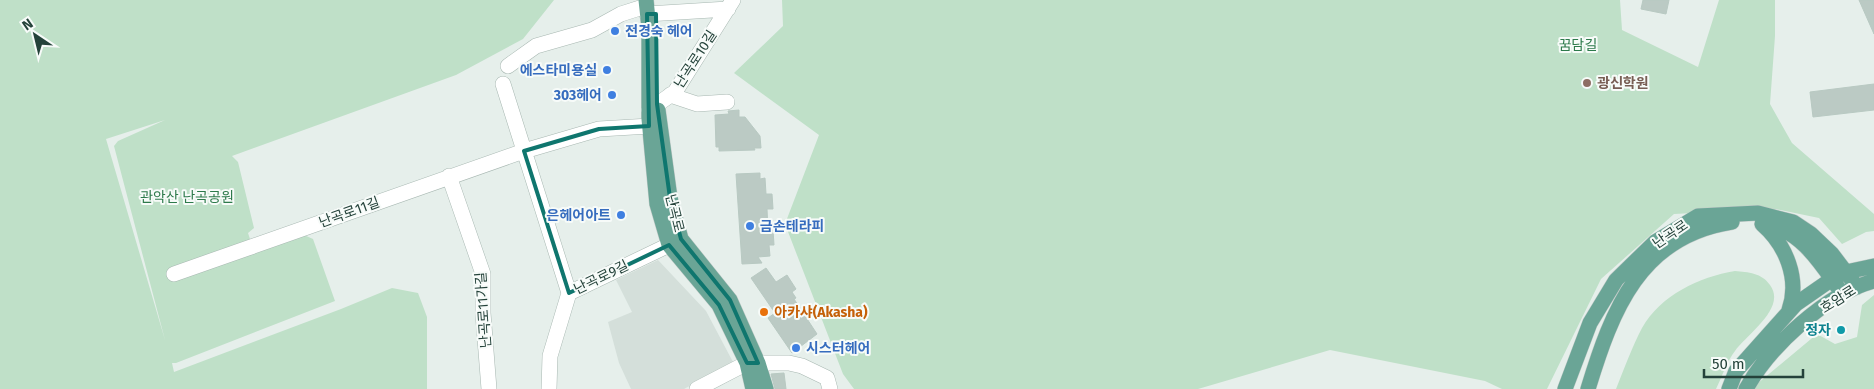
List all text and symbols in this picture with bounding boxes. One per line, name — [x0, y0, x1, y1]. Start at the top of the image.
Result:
north arrow — [10, 10, 60, 60]
text: N — [19, 15, 37, 34]
place label: 전경숙 헤어 — [625, 23, 693, 40]
marker: 전경숙 헤어 — [609, 25, 621, 37]
street label: 난곡로10길 — [670, 27, 720, 91]
park label: 꿈담길 — [1559, 37, 1597, 54]
place label: 에스타미용실 — [520, 62, 597, 79]
marker: 에스타미용실 — [601, 64, 613, 76]
place label: 광신학원 — [1597, 75, 1649, 92]
marker: 광신학원 — [1581, 77, 1593, 89]
place label: 303헤어 — [553, 87, 602, 104]
marker: 303헤어 — [606, 89, 618, 101]
park label: 관악산 난곡공원 — [140, 189, 234, 206]
street label: 난곡로 — [662, 192, 687, 234]
street label: 난곡로11길 — [316, 194, 382, 231]
place label: 은헤어아트 — [547, 207, 611, 224]
marker: 은헤어아트 — [615, 209, 627, 221]
street label: 난곡로 — [1650, 216, 1691, 252]
place label: 금손테라피 — [760, 218, 824, 235]
marker: 금손테라피 — [744, 220, 756, 232]
street label: 난곡로9길 — [571, 257, 631, 298]
street label: 난곡로11가길 — [472, 271, 495, 349]
street label: 호암로 — [1817, 282, 1859, 317]
place label: 아카샤(Akasha) — [774, 304, 868, 321]
marker: 아카샤(Akasha) — [758, 306, 770, 318]
place label: 정자 — [1805, 322, 1831, 339]
marker: 정자 — [1835, 324, 1847, 336]
place label: 시스터헤어 — [806, 340, 870, 357]
marker: 시스터헤어 — [790, 342, 802, 354]
scale bar — [1704, 346, 1803, 378]
text: 50 m — [1712, 355, 1745, 373]

